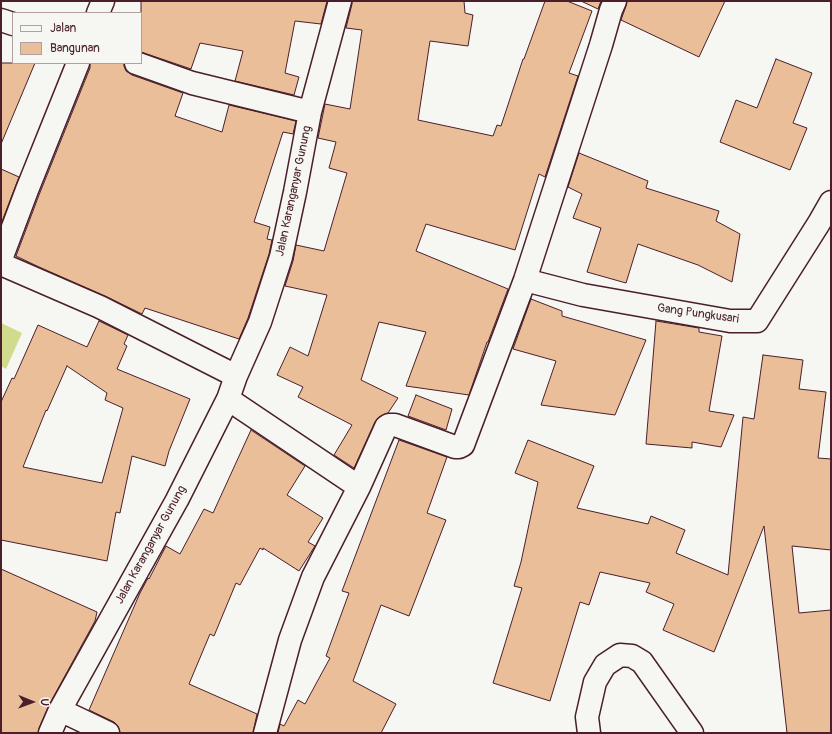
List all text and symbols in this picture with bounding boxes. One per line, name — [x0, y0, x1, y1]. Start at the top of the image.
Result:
legend — [12, 12, 142, 64]
text: Jalan — [50, 21, 76, 36]
text: Bangunan — [50, 41, 100, 56]
street label: Jalan Karanganyar Gunung — [273, 124, 315, 258]
street label: Gang Pungkusari — [656, 301, 740, 327]
street label: Jalan Karanganyar Gunung — [112, 483, 190, 607]
north arrow — [12, 682, 52, 722]
text: U — [38, 698, 51, 706]

